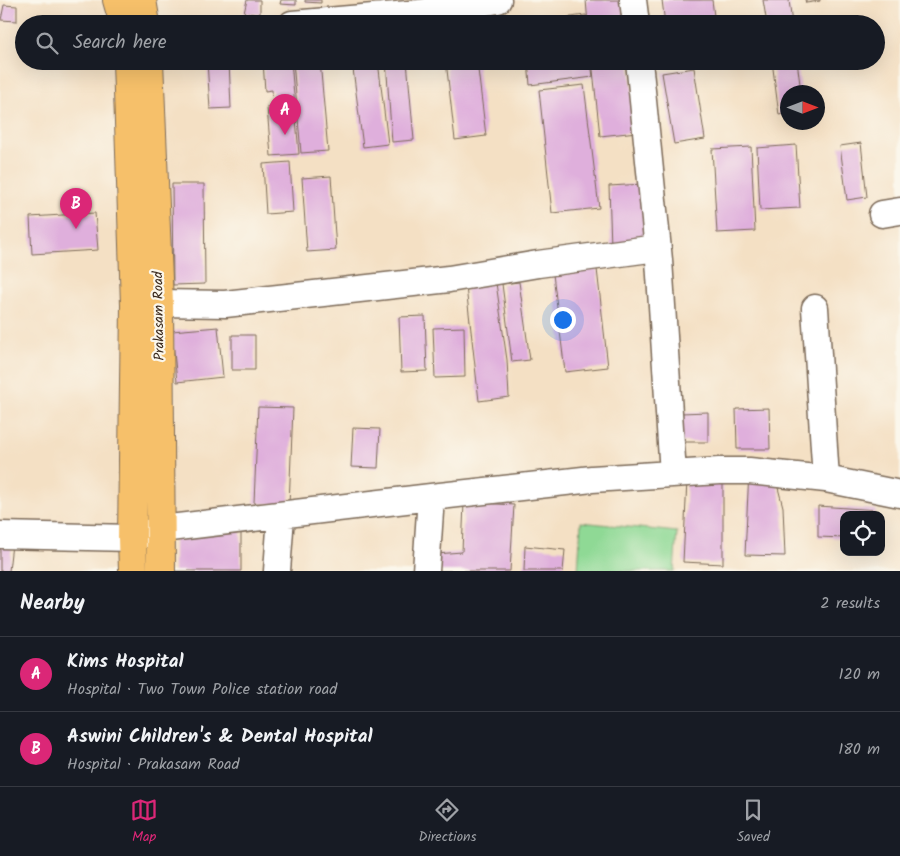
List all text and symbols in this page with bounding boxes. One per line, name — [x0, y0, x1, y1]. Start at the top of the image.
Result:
search box — [15, 15, 885, 70]
text: Search here — [73, 28, 167, 58]
icon: search — [33, 29, 61, 57]
north arrow — [780, 85, 825, 130]
pin: A — [269, 94, 301, 135]
pin: B — [60, 188, 92, 229]
street label: Prakasam Road — [147, 270, 171, 361]
your location — [550, 307, 576, 333]
map controls — [840, 511, 885, 556]
button: locate — [840, 511, 885, 556]
text: Nearby — [20, 587, 85, 620]
text: 2 results — [820, 591, 880, 616]
text: Kims Hospital — [67, 647, 184, 677]
text: A — [31, 662, 41, 687]
text: 120 m — [839, 662, 880, 687]
text: Hospital · Two Town Police station road — [67, 677, 337, 702]
text: Aswini Children's & Dental Hospital — [67, 722, 372, 752]
text: B — [31, 737, 41, 762]
text: 180 m — [838, 737, 880, 762]
text: Hospital · Prakasam Road — [67, 752, 240, 777]
tab: Map — [130, 796, 158, 848]
tab: Directions — [418, 796, 476, 848]
tab: Saved — [737, 796, 770, 848]

